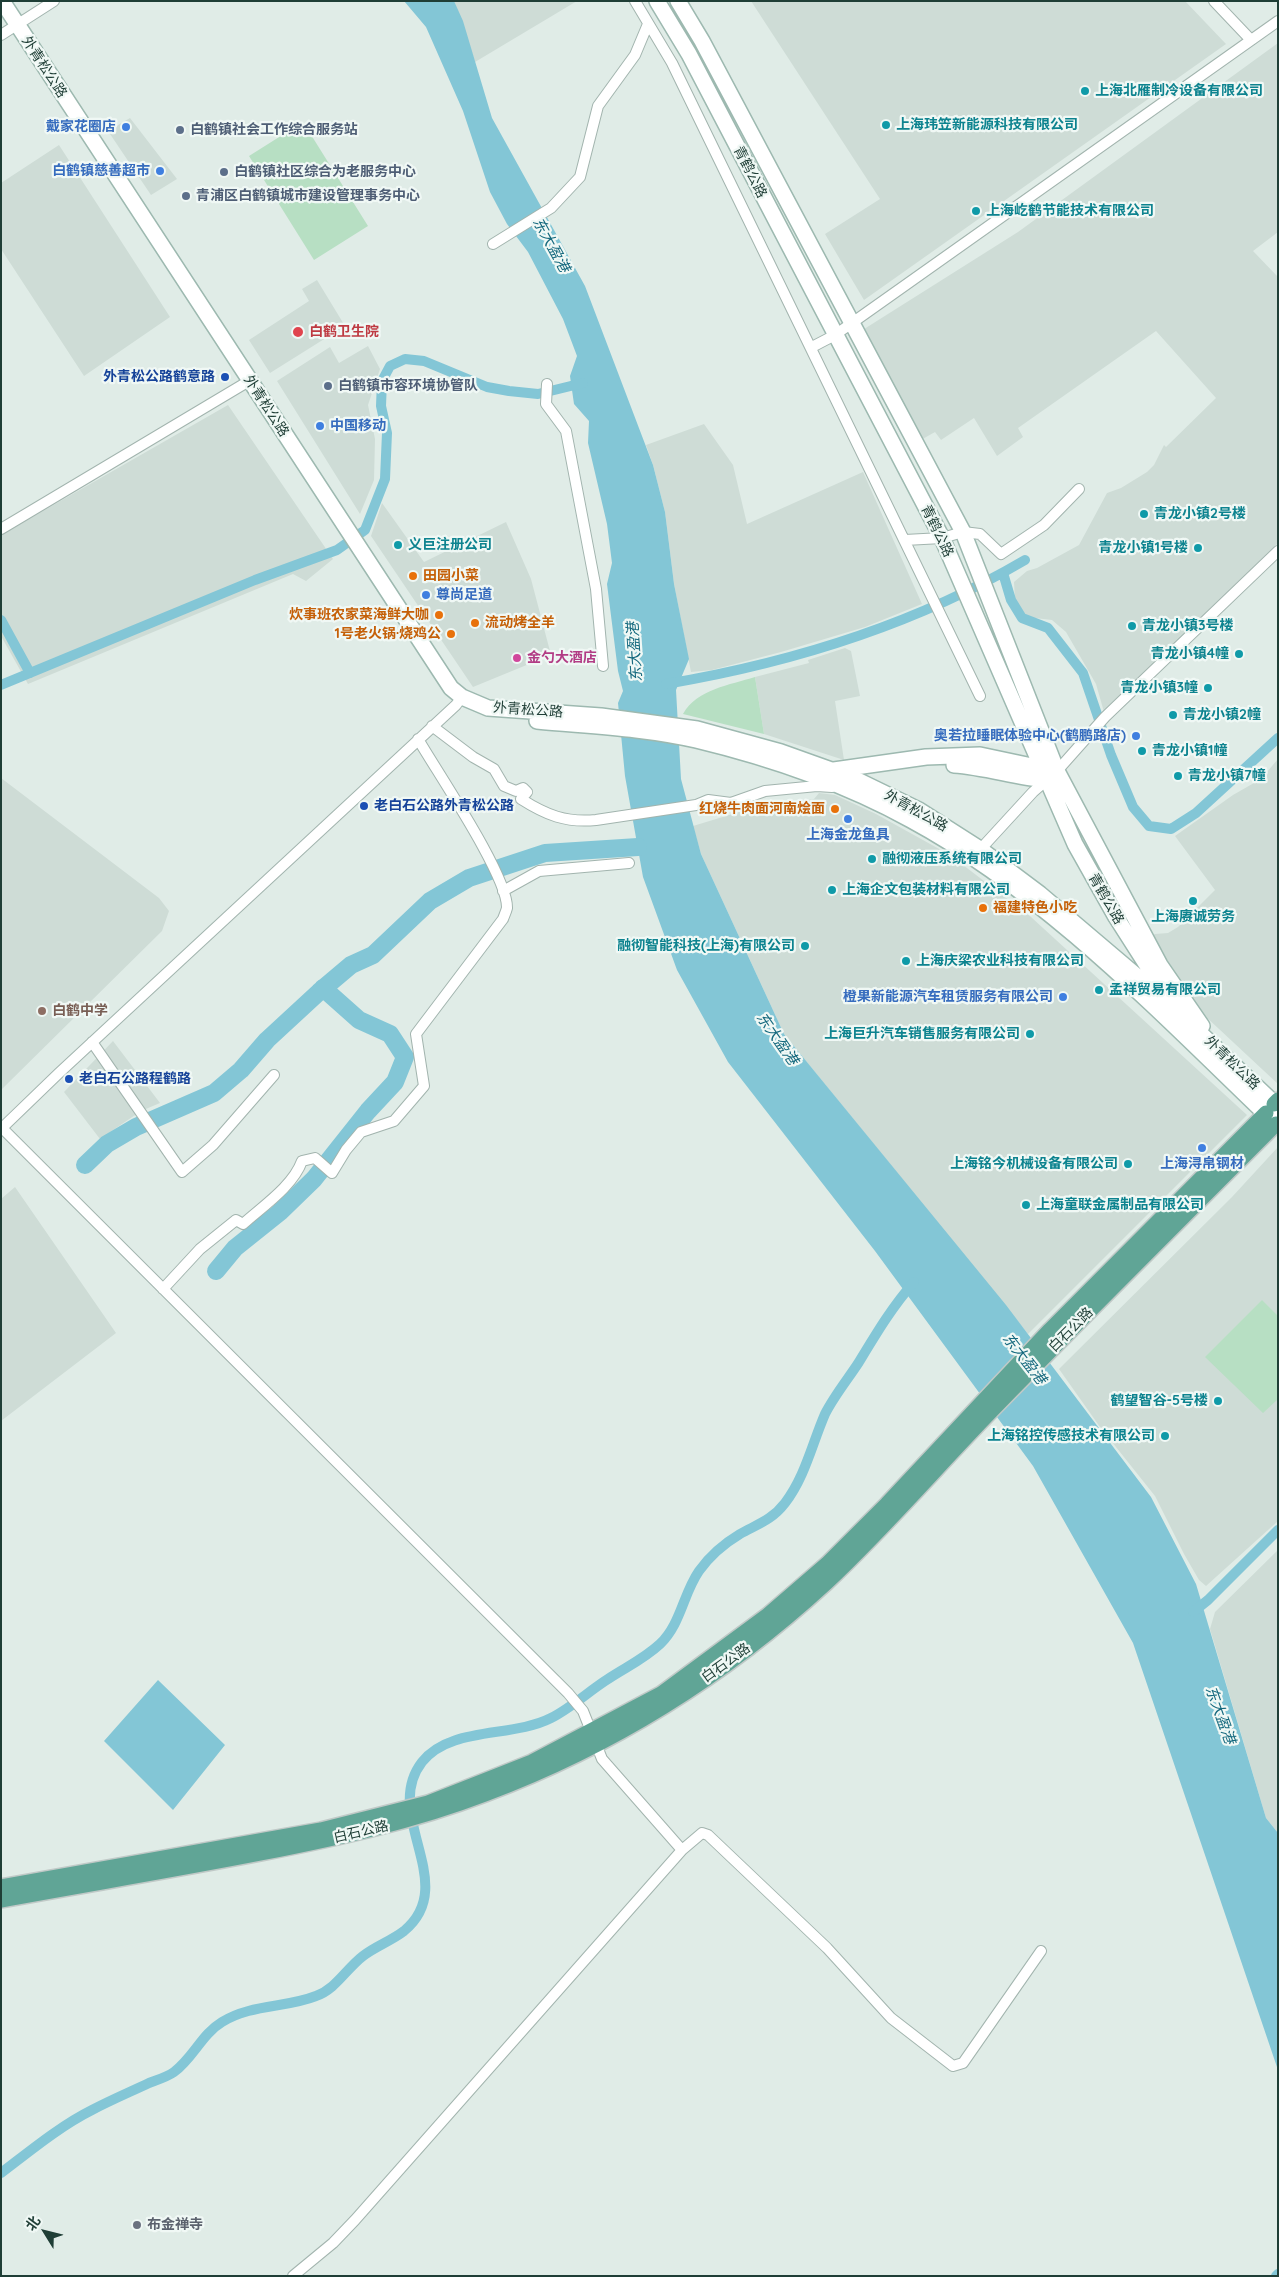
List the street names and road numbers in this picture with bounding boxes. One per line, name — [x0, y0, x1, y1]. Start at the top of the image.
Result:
street label: 外青松公路 — [18, 33, 70, 101]
street label: 青鹤公路 — [730, 143, 770, 201]
street label: 外青松公路 — [240, 372, 292, 440]
street label: 青鹤公路 — [917, 502, 957, 560]
street label: 外青松公路 — [492, 699, 564, 721]
street label: 外青松公路 — [881, 787, 951, 835]
street label: 青鹤公路 — [1085, 871, 1127, 927]
street label: 外青松公路 — [1201, 1033, 1263, 1093]
street label: 白石公路 — [1045, 1304, 1097, 1356]
street label: 白石公路 — [698, 1640, 754, 1686]
street label: 白石公路 — [332, 1818, 390, 1846]

